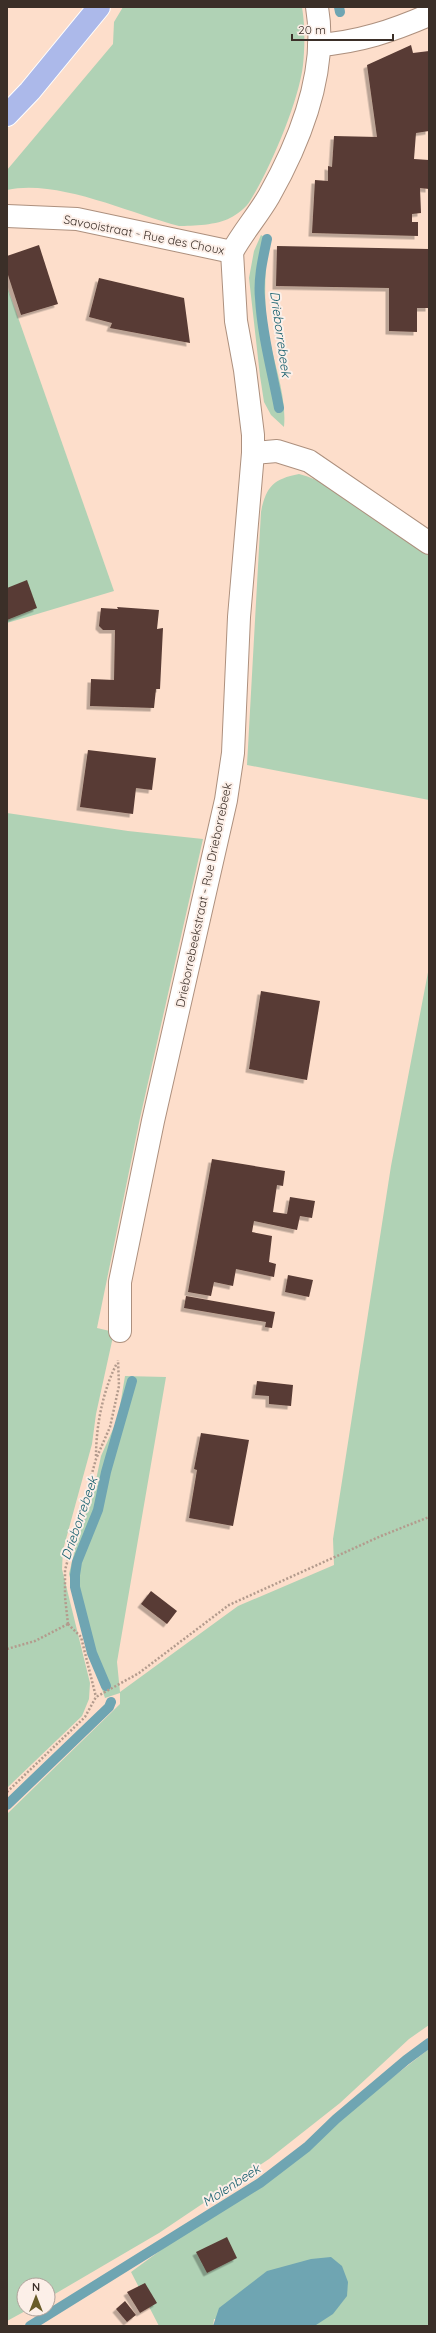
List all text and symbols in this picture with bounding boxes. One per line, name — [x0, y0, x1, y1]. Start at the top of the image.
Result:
scale bar — [292, 16, 393, 42]
text: 20 m — [298, 22, 326, 37]
street label: Savooistraat - Rue des Choux — [62, 212, 226, 258]
water label: Drieborrebeek — [267, 290, 295, 379]
street label: Drieborrebeekstraat - Rue Drieborrebeek — [172, 781, 235, 1009]
water label: Drieborrebeek — [57, 1473, 101, 1562]
water label: Molenbeek — [199, 2160, 264, 2210]
north arrow — [16, 2277, 56, 2317]
text: N — [32, 2280, 40, 2294]

